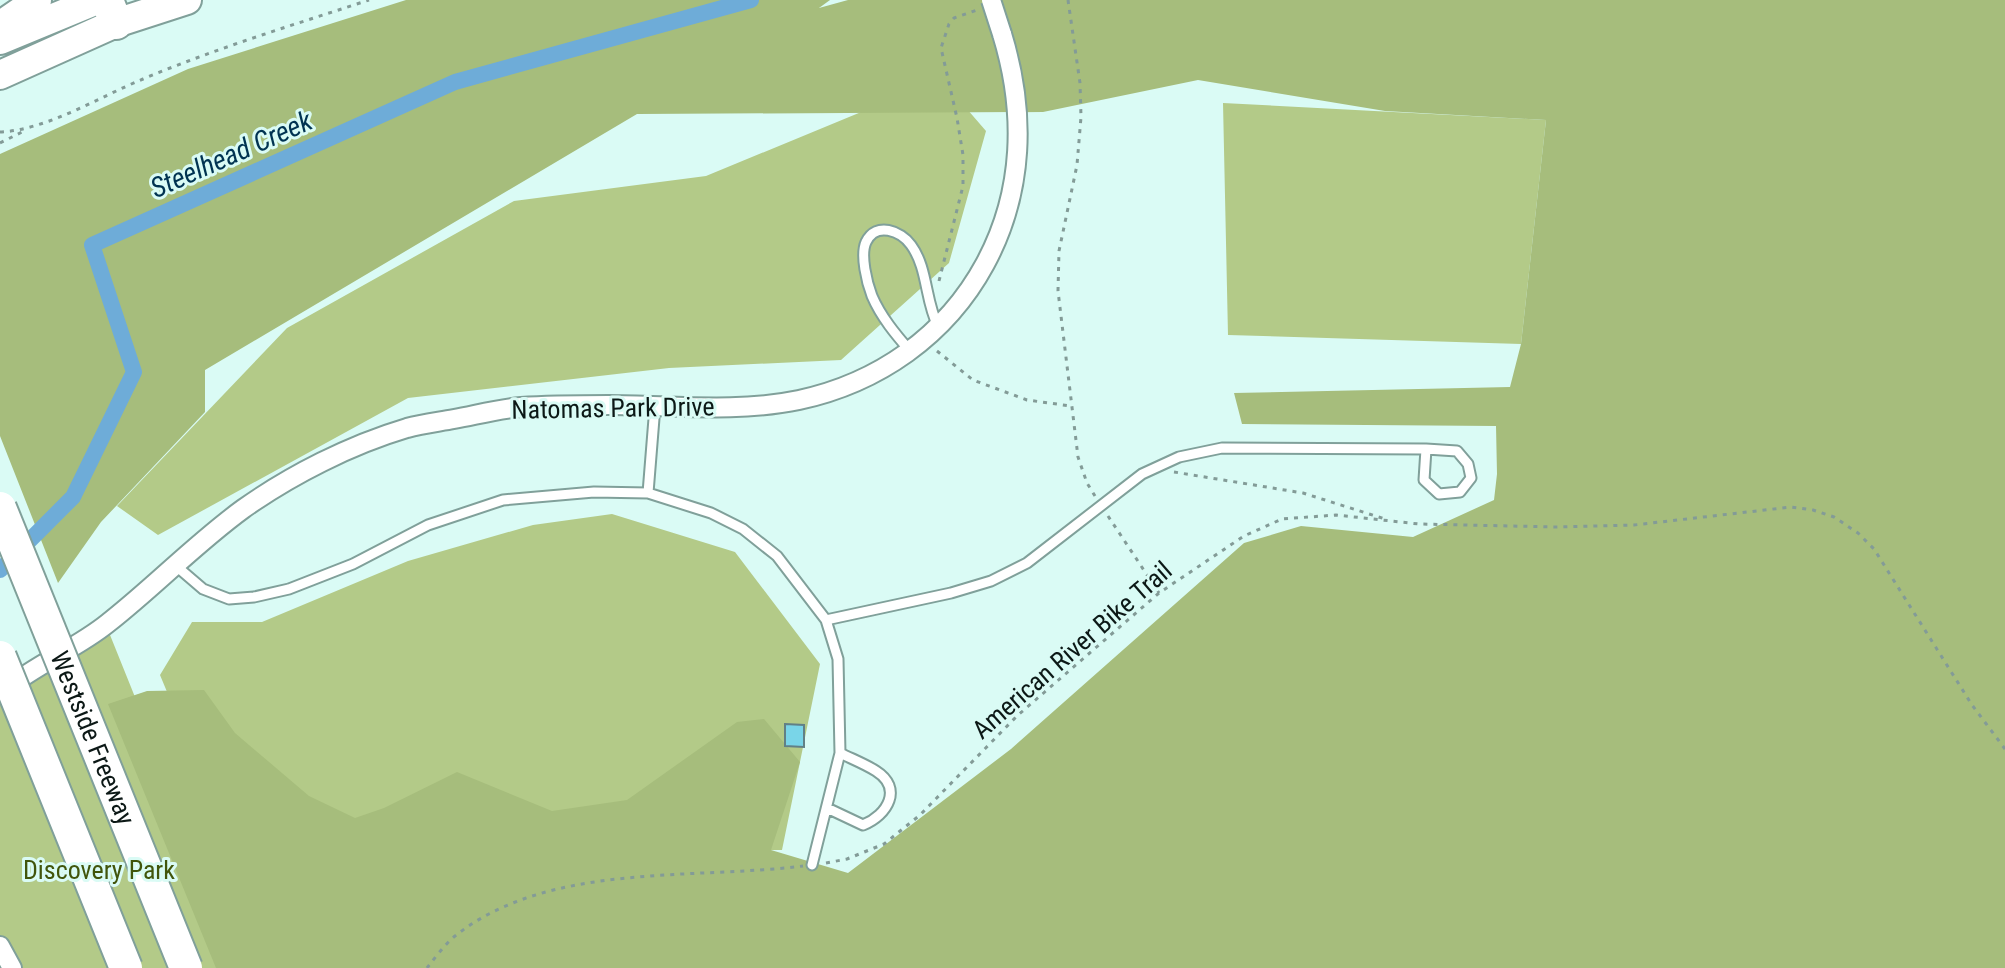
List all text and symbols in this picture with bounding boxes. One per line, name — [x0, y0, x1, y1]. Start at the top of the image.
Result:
water label: Steelhead Creek — [145, 104, 318, 205]
street label: Natomas Park Drive — [511, 391, 715, 425]
street label: American River Bike Trail — [966, 555, 1178, 745]
street label: Westside Freeway — [45, 647, 141, 829]
park label: Discovery Park — [23, 855, 175, 885]

